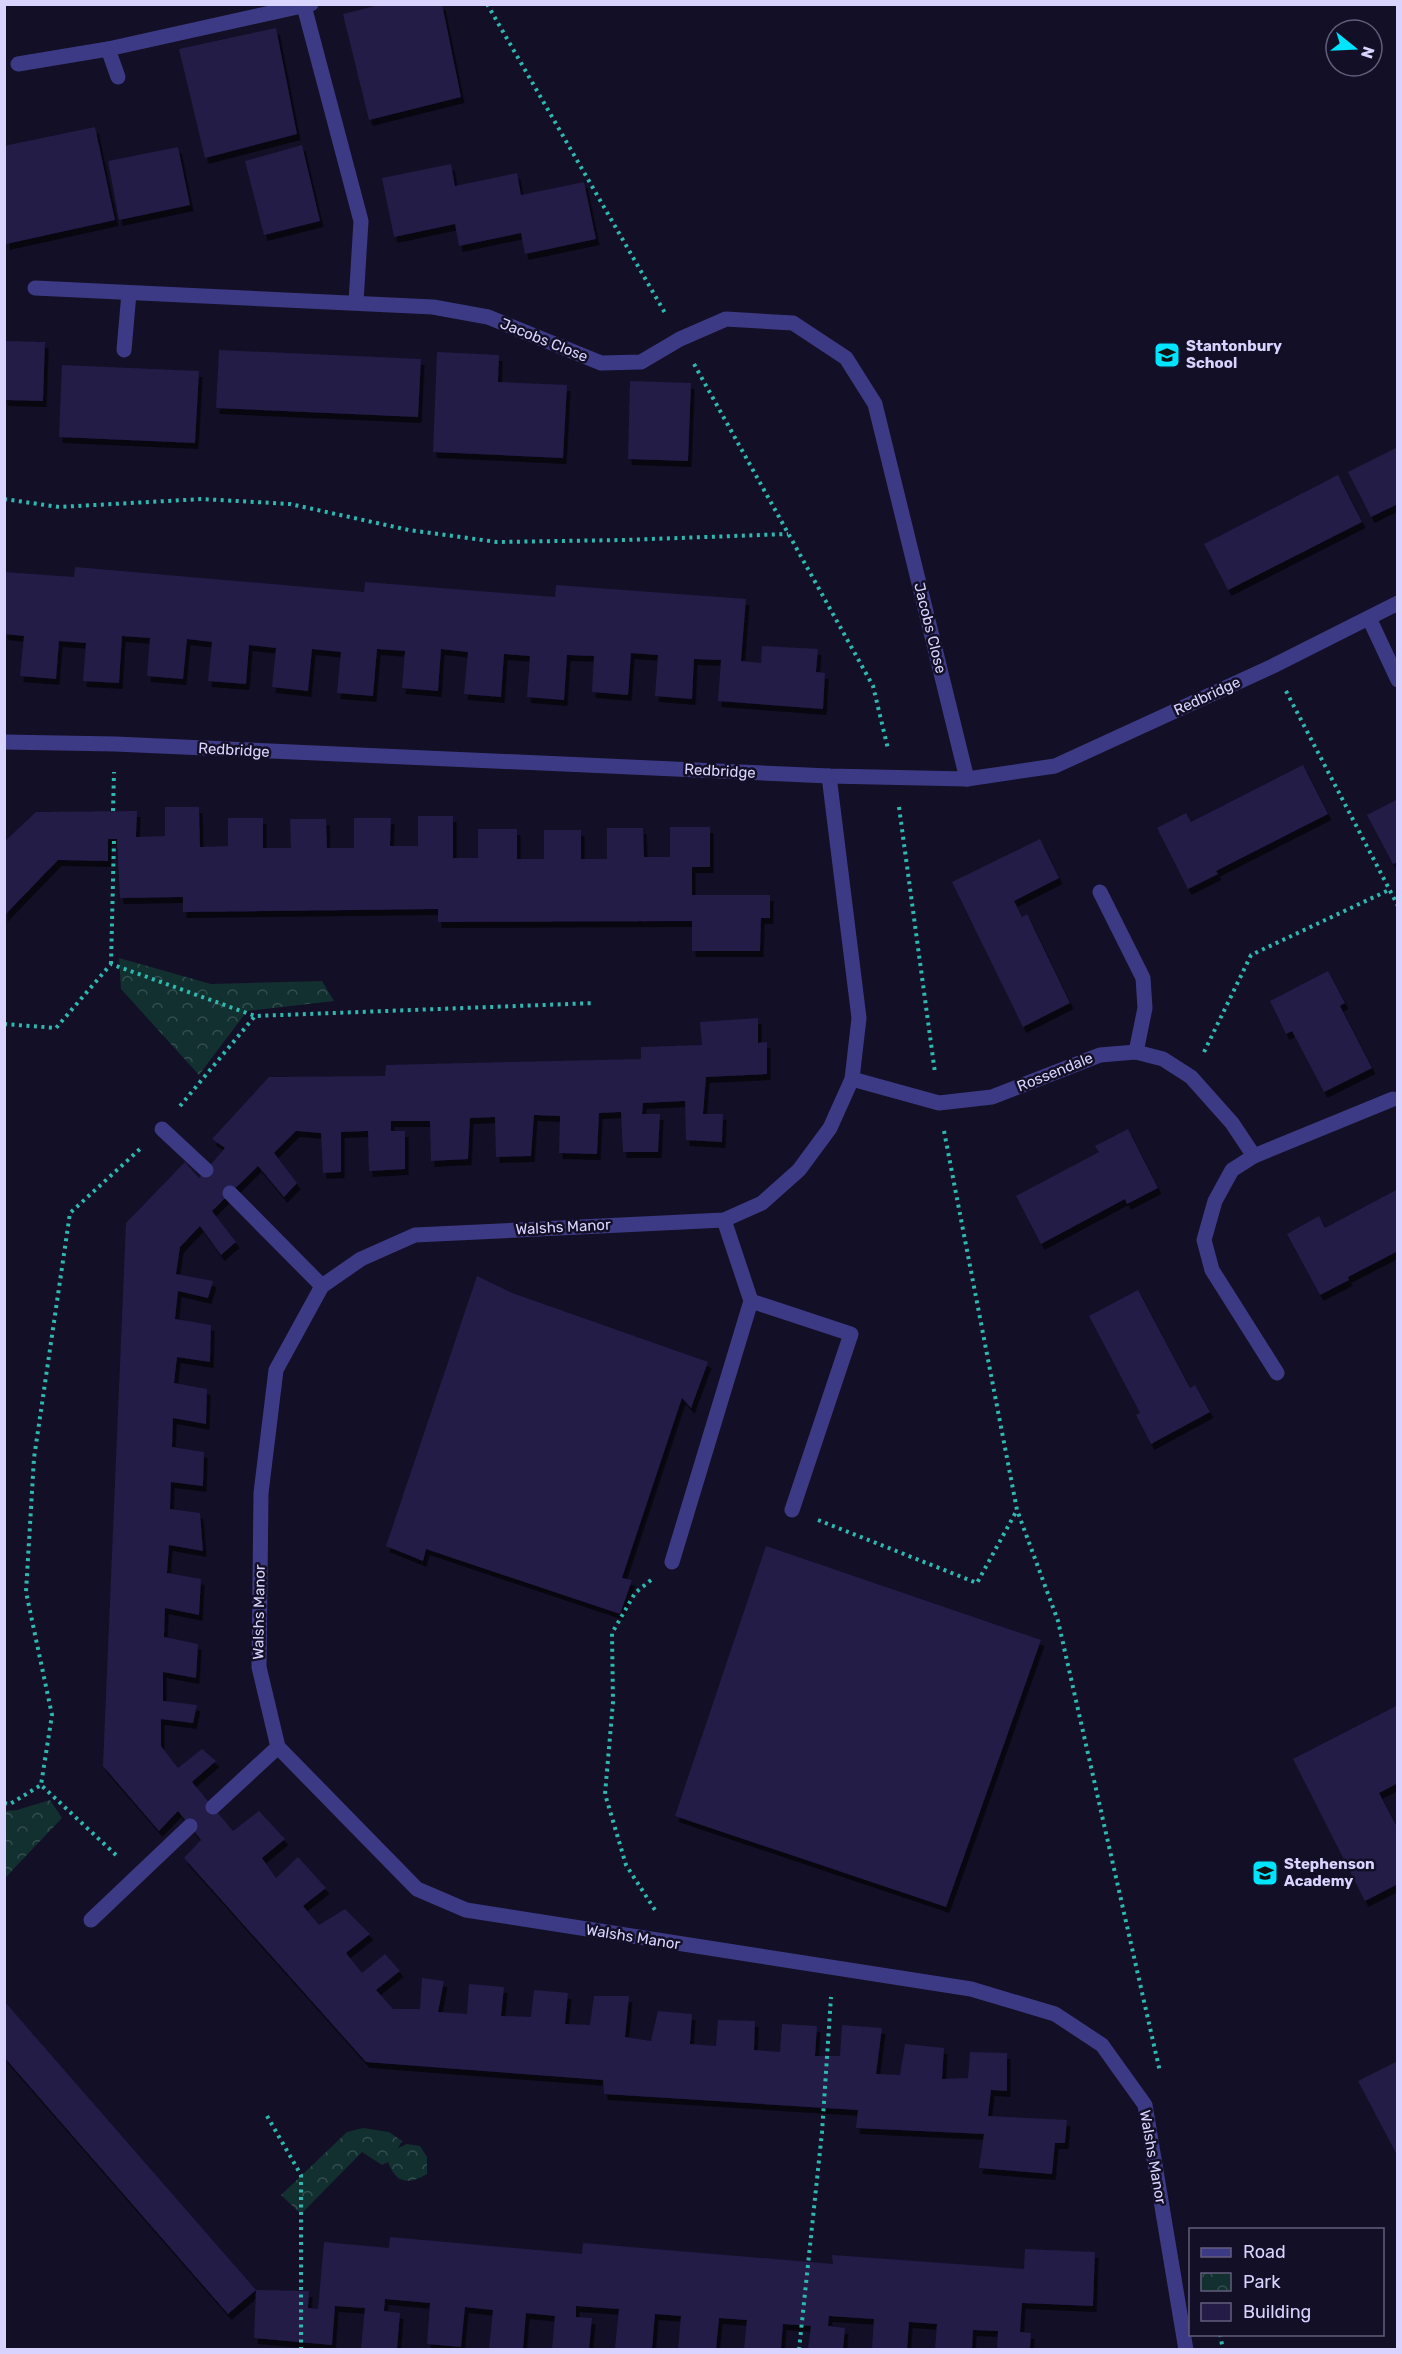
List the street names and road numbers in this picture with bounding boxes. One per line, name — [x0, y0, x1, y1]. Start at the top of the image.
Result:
street label: Jacobs Close — [497, 314, 591, 366]
street label: Jacobs Close — [910, 581, 950, 675]
street label: Redbridge — [1171, 673, 1243, 719]
street label: Redbridge — [198, 739, 270, 761]
street label: Redbridge — [684, 760, 756, 782]
street label: Rossendale — [1014, 1049, 1096, 1095]
street label: Walshs Manor — [515, 1216, 611, 1238]
street label: Walshs Manor — [249, 1564, 269, 1660]
street label: Walshs Manor — [585, 1921, 682, 1953]
street label: Walshs Manor — [1136, 2109, 1170, 2206]

